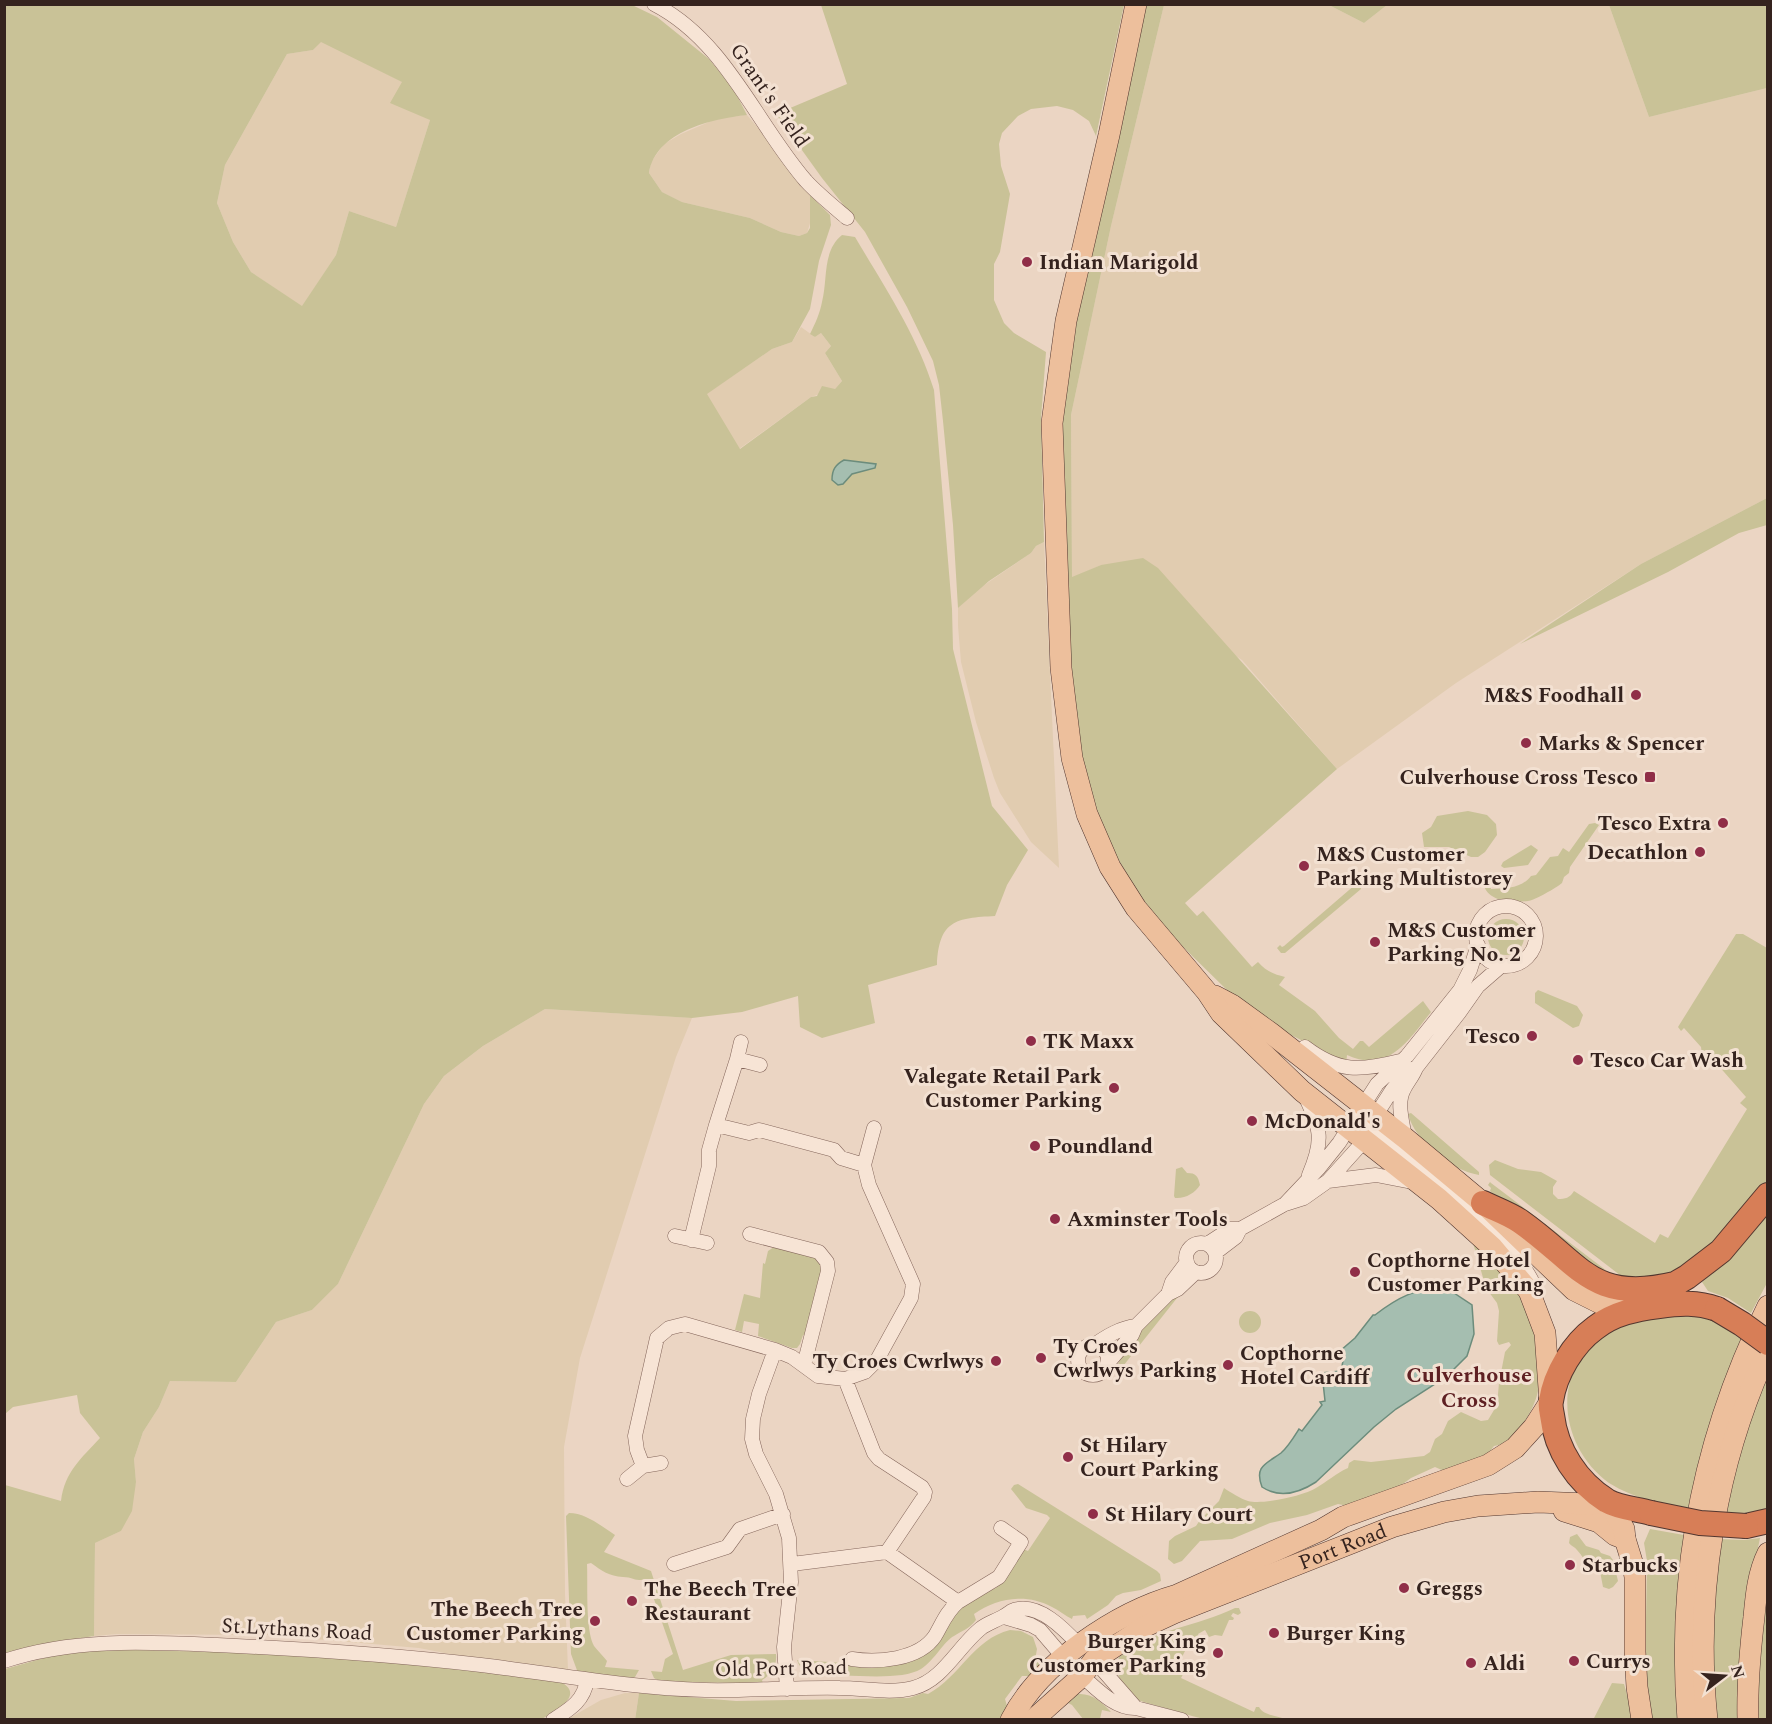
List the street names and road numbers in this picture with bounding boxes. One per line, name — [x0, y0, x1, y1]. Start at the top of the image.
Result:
street label: Grant's Field — [721, 37, 817, 155]
street label: Port Road — [1294, 1516, 1392, 1579]
street label: St.Lythans Road — [221, 1610, 373, 1650]
street label: Old Port Road — [714, 1652, 848, 1686]

